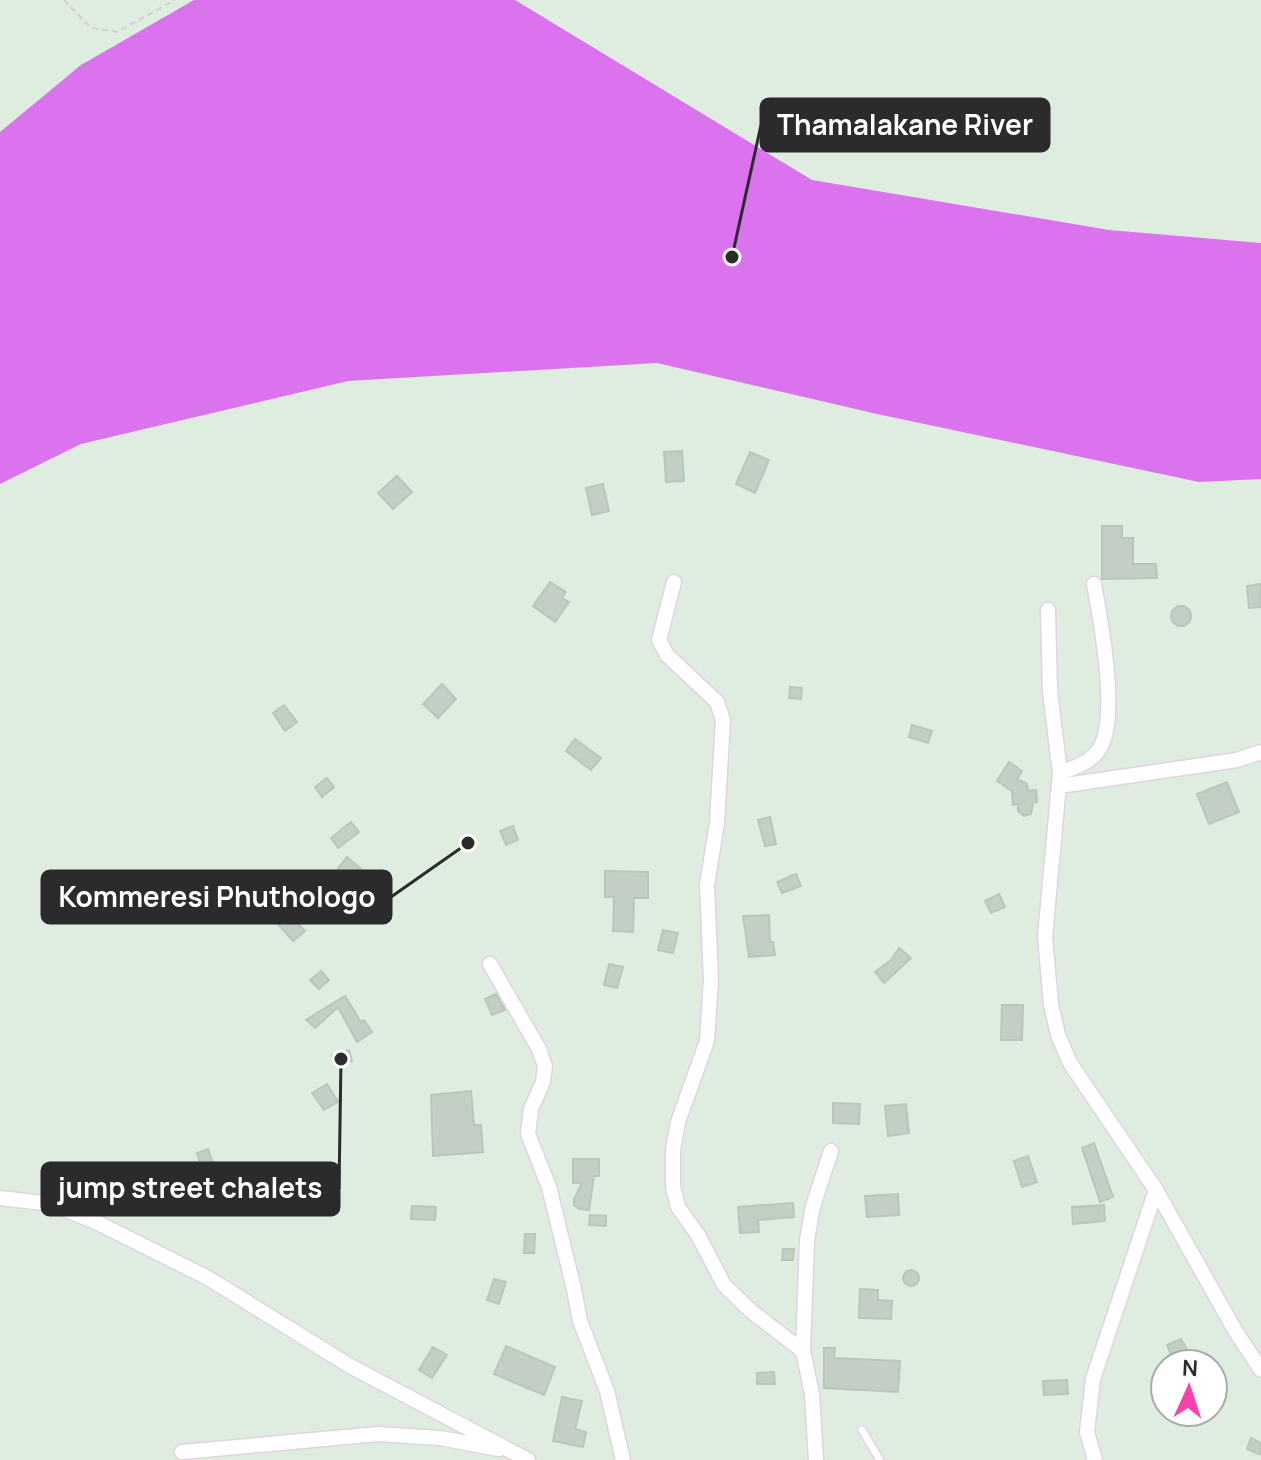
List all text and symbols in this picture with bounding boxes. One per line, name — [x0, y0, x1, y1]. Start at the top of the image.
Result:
callout: Thamalakane River — [761, 99, 1049, 151]
text: Thamalakane River — [777, 105, 1033, 143]
callout: Kommeresi Phuthologo — [42, 871, 391, 923]
text: Kommeresi Phuthologo — [58, 877, 376, 915]
callout: jump street chalets — [42, 1163, 339, 1215]
text: jump street chalets — [57, 1168, 322, 1206]
north arrow — [1149, 1348, 1229, 1428]
text: N — [1181, 1353, 1199, 1383]

